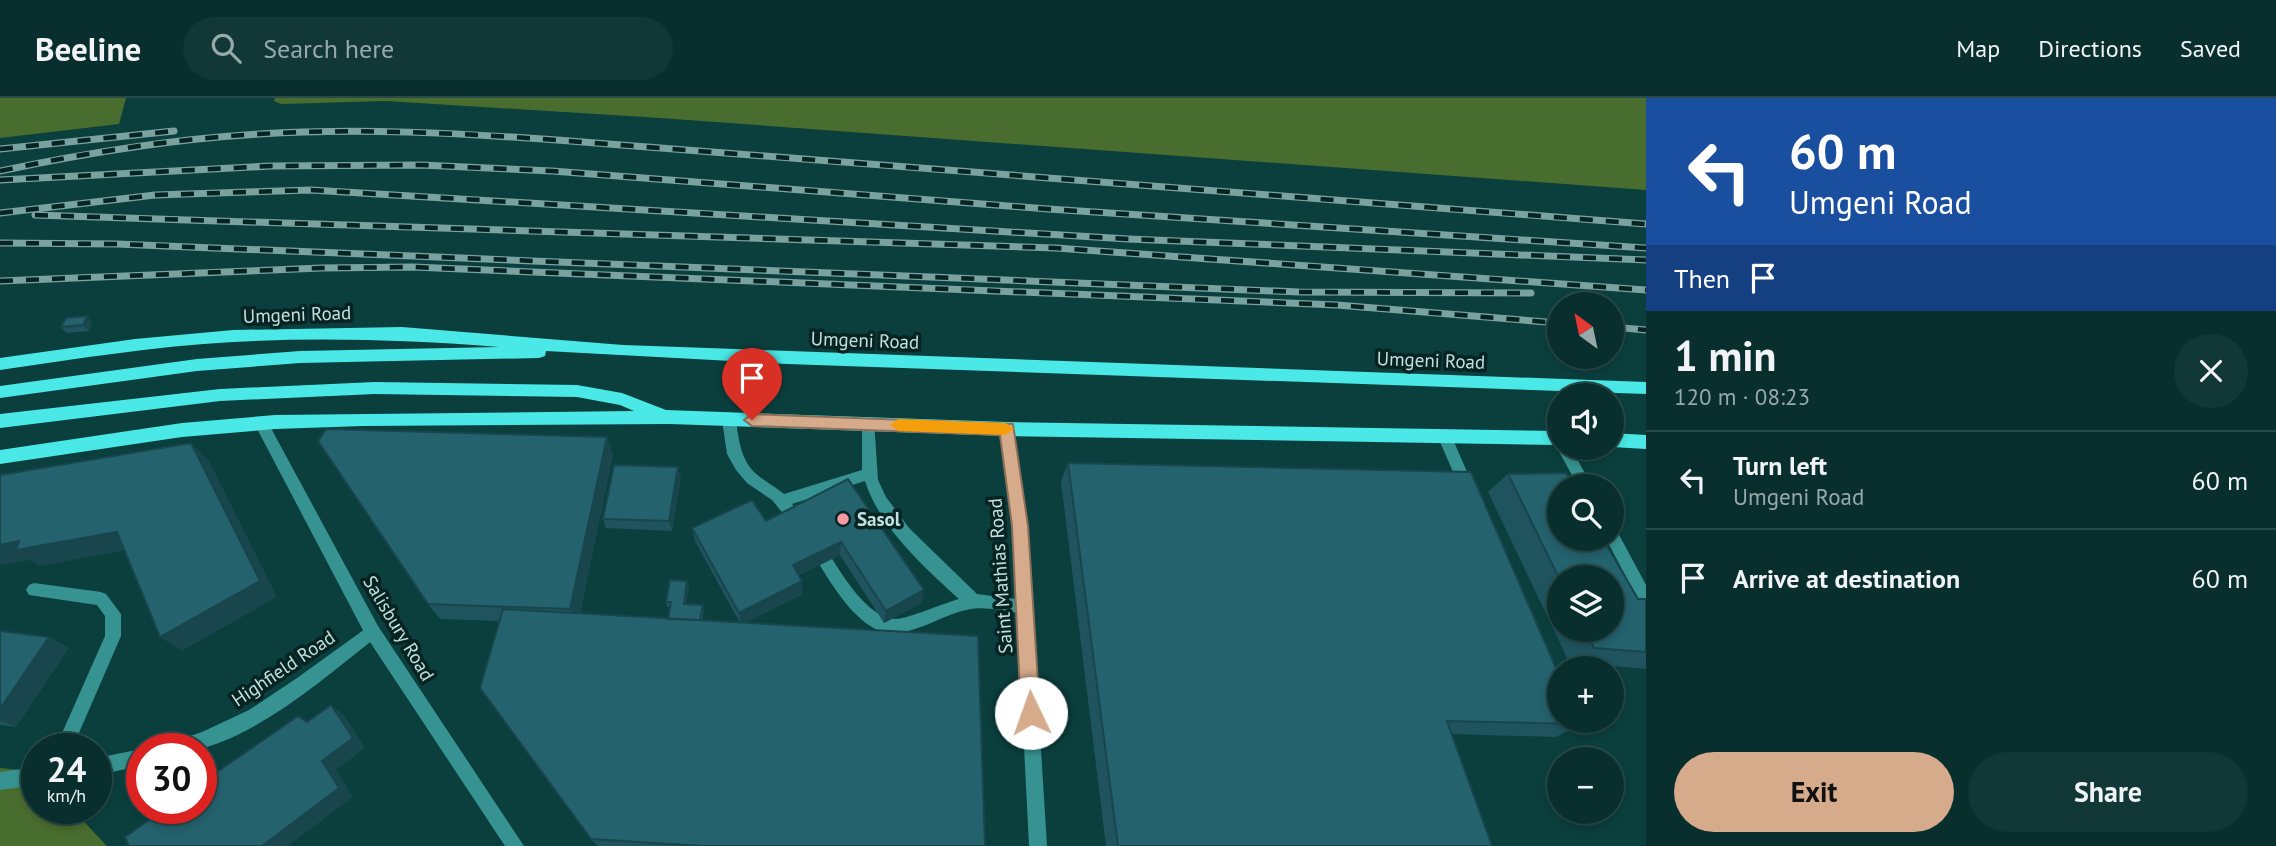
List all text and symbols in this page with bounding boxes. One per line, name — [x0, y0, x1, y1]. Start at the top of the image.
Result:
search box — [183, 17, 673, 80]
text: Beeline — [35, 27, 141, 70]
icon: search — [207, 29, 245, 67]
text: Search here — [263, 32, 394, 65]
text: Map — [1956, 33, 2000, 64]
text: Directions — [2038, 33, 2142, 64]
text: Saved — [2180, 33, 2241, 64]
text: 60 m — [1789, 119, 1896, 183]
icon: left — [1674, 126, 1765, 217]
text: Umgeni Road — [1789, 181, 1972, 223]
icon: arrive — [1744, 259, 1782, 297]
text: Then — [1674, 262, 1730, 295]
north arrow — [1547, 292, 1624, 369]
map controls — [1547, 292, 1624, 824]
street label: Umgeni Road — [242, 300, 352, 328]
street label: Umgeni Road — [810, 326, 920, 354]
text: 1 min — [1674, 328, 1776, 383]
button: close — [2174, 334, 2248, 408]
street label: Umgeni Road — [1376, 346, 1486, 374]
pin — [722, 348, 782, 420]
icon: arrive — [733, 359, 771, 397]
text: 120 m · 08:23 — [1674, 382, 1810, 411]
button: sound — [1547, 383, 1624, 460]
text: Turn left — [1733, 449, 1827, 482]
icon: left — [1674, 461, 1712, 499]
text: 60 m — [2192, 464, 2248, 497]
button: search — [1547, 474, 1624, 551]
text: Umgeni Road — [1733, 482, 1864, 511]
street label: Saint Mathias Road — [983, 498, 1017, 654]
place label: Sasol — [857, 507, 901, 531]
marker: Sasol — [835, 511, 851, 527]
icon: arrive — [1674, 559, 1712, 597]
text: Arrive at destination — [1733, 562, 1960, 595]
text: 60 m — [2192, 562, 2248, 595]
button: layers — [1547, 565, 1624, 642]
street label: Salisbury Road — [358, 571, 440, 685]
street label: Highfield Road — [227, 625, 339, 711]
button: + — [1547, 656, 1624, 733]
position arrow — [994, 676, 1068, 750]
speed limit sign: 30 — [126, 733, 217, 824]
text: 24 — [47, 746, 86, 792]
button: − — [1547, 747, 1624, 824]
button: Exit — [1674, 752, 1954, 832]
button: Share — [1968, 752, 2248, 832]
text: km/h — [47, 784, 86, 807]

